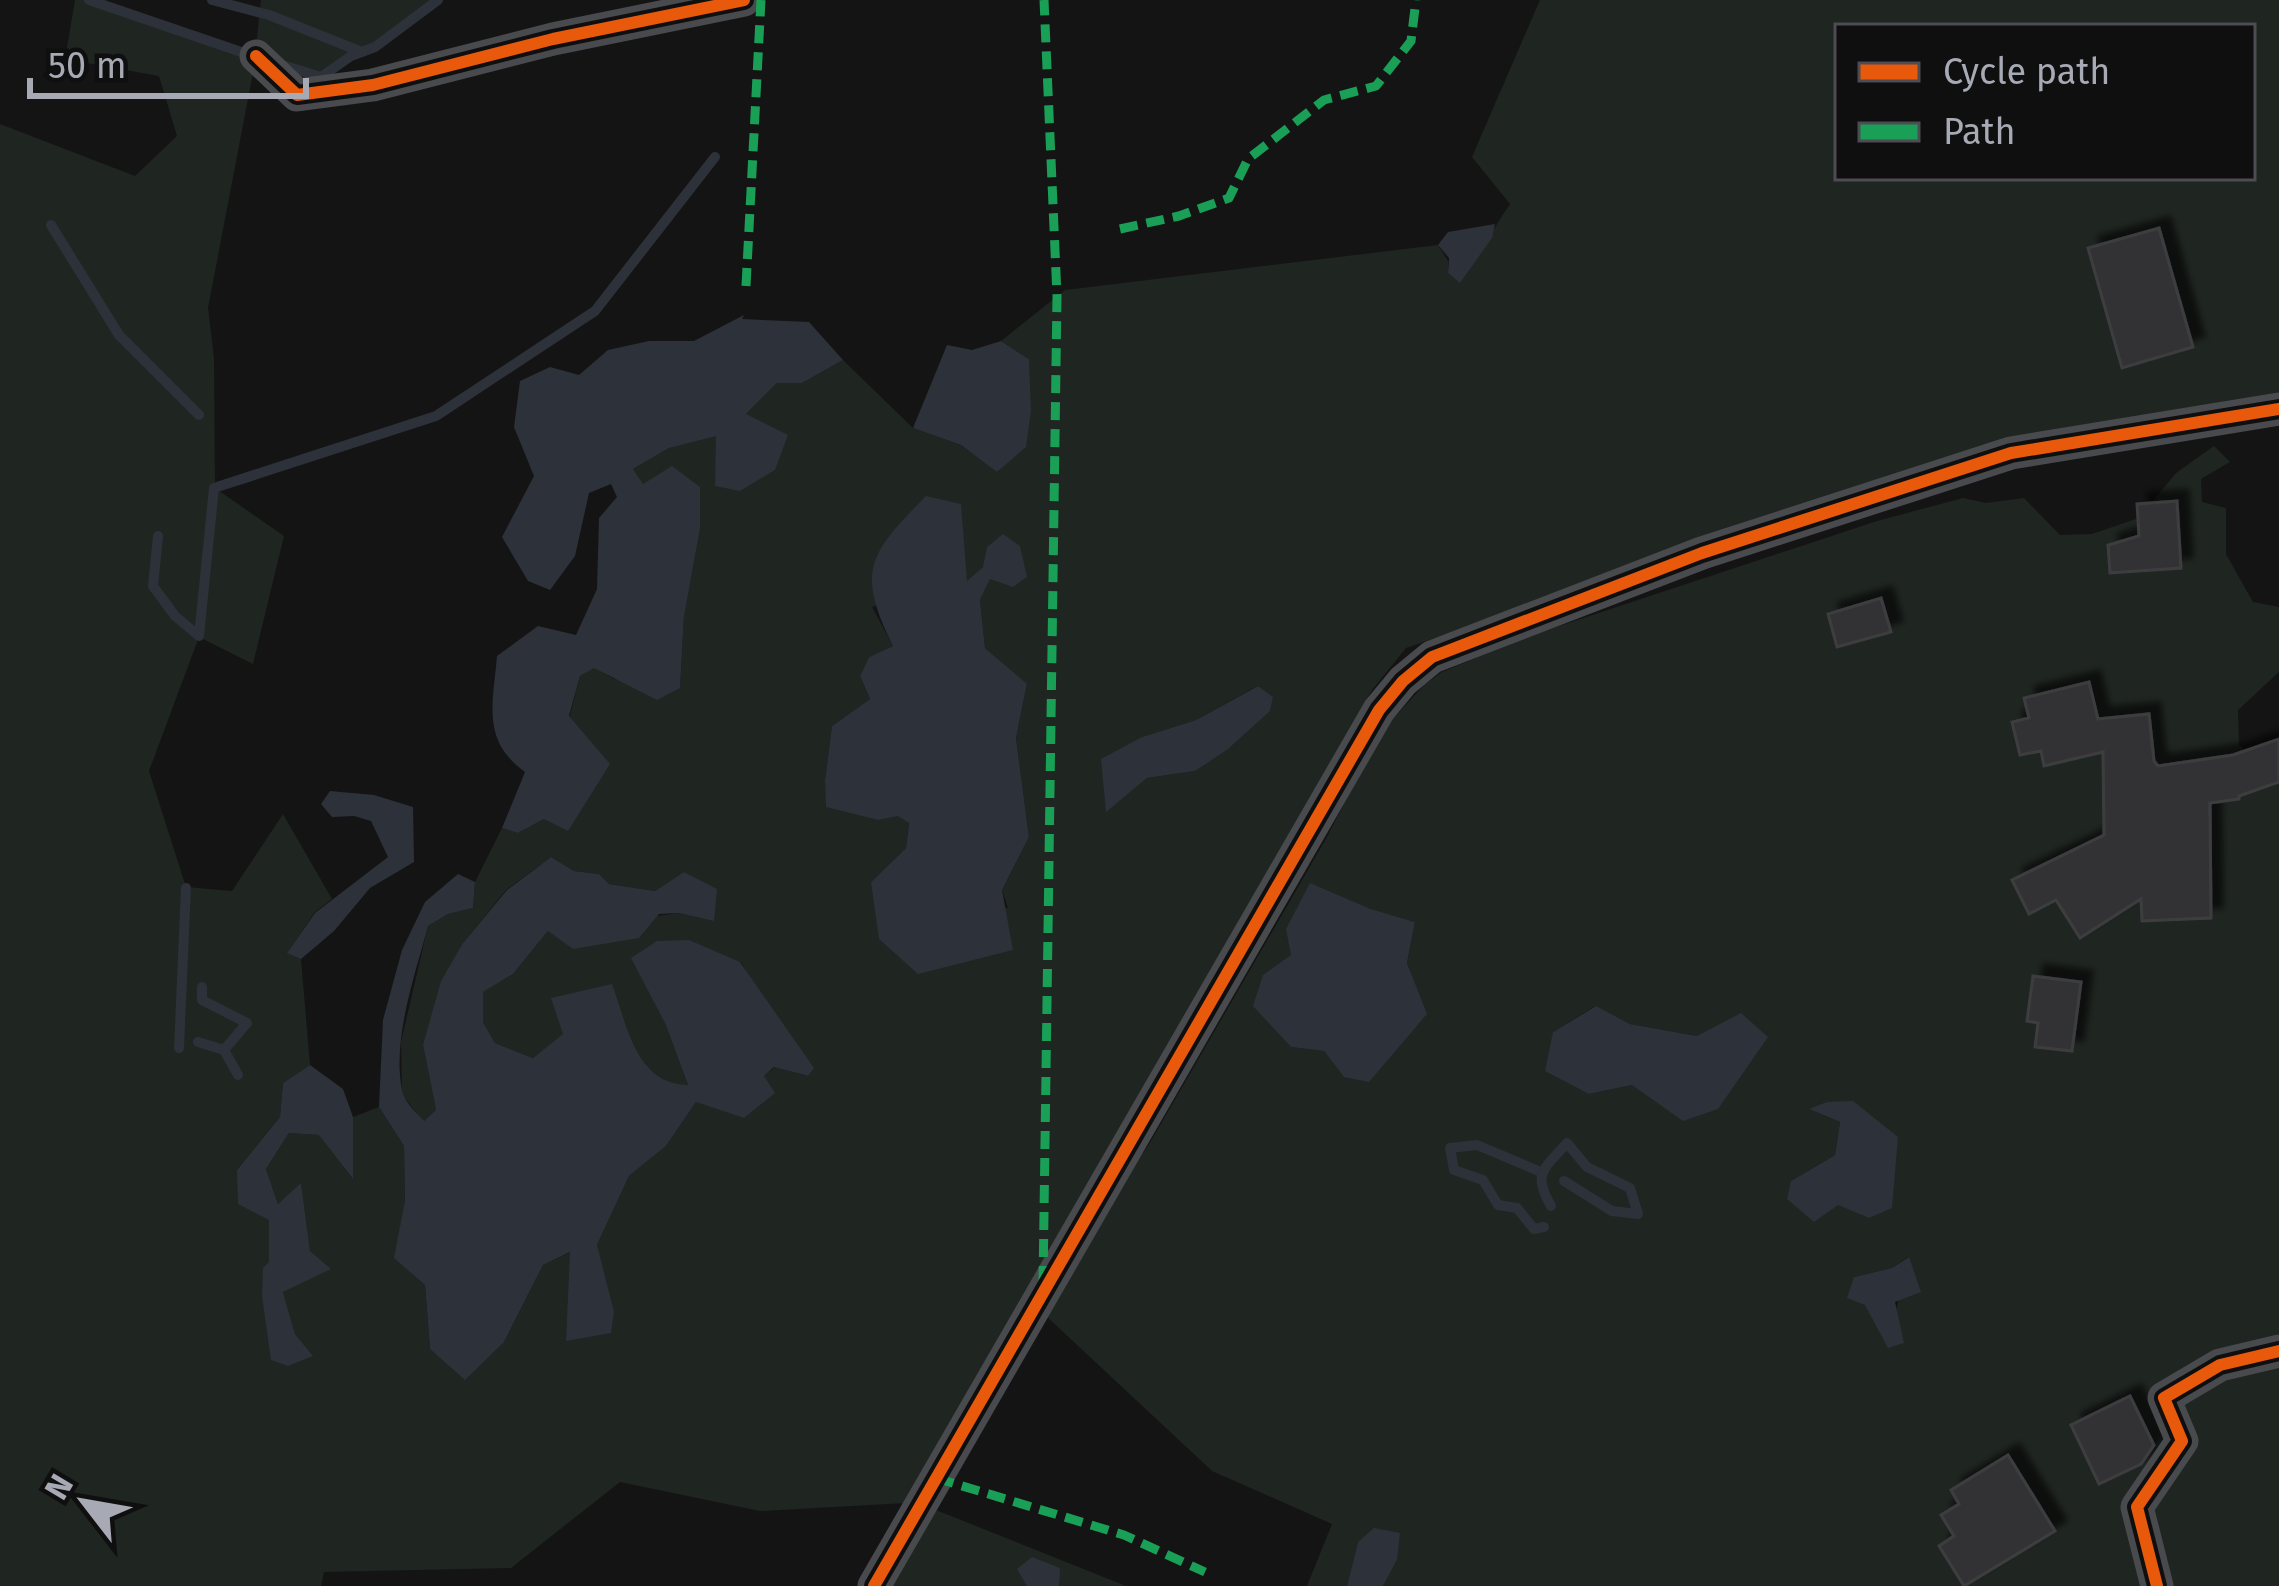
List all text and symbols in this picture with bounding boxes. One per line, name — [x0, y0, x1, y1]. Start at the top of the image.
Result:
scale bar — [30, 24, 306, 98]
legend — [1835, 24, 2255, 180]
text: 50 m — [48, 44, 127, 88]
text: Cycle path — [1943, 50, 2110, 94]
text: Path — [1943, 110, 2016, 154]
north arrow — [24, 1442, 144, 1562]
text: N — [36, 1467, 82, 1507]

